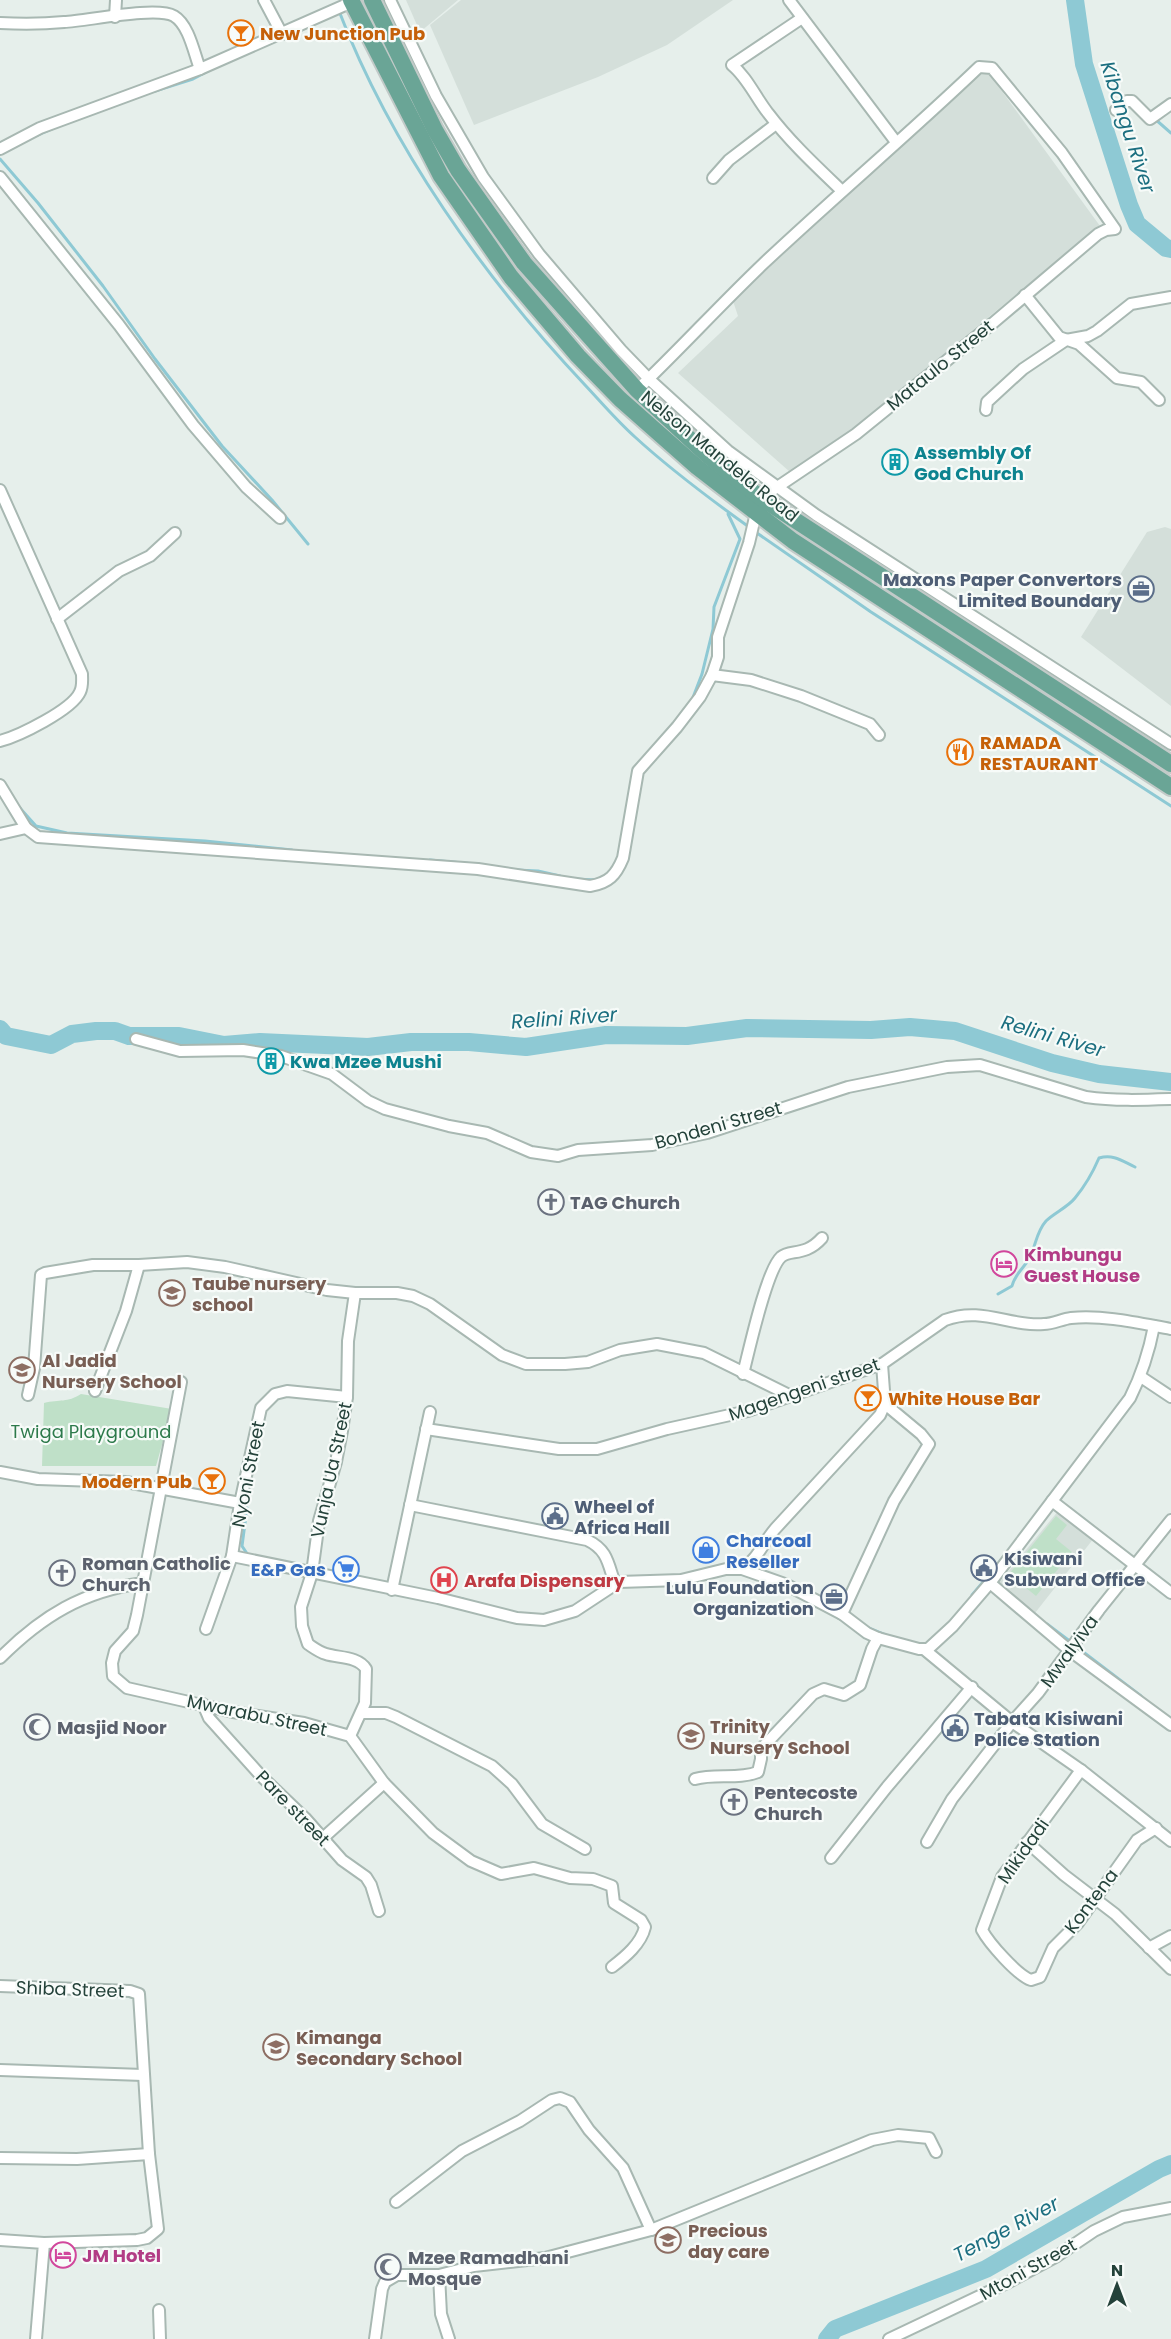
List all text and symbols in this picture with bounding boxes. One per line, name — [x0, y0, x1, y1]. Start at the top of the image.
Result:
bar icon: New Junction Pub — [226, 18, 256, 48]
place label: New Junction Pub — [260, 21, 425, 46]
water label: Kibangu River — [1093, 57, 1163, 197]
street label: Mataulo Street — [881, 314, 999, 416]
street label: Nelson Mandela Road — [636, 385, 804, 527]
place label: Assembly Of God Church — [914, 440, 1031, 486]
building icon: Assembly Of God Church — [880, 447, 910, 477]
place label: Maxons Paper Convertors Limited Boundary — [883, 567, 1123, 613]
office icon: Maxons Paper Convertors Limited Boundary — [1126, 574, 1156, 604]
place label: RAMADA RESTAURANT — [980, 730, 1099, 776]
restaurant icon: RAMADA RESTAURANT — [945, 737, 975, 767]
water label: Relini River — [510, 1000, 619, 1036]
water label: Relini River — [998, 1008, 1108, 1064]
building icon: Kwa Mzee Mushi — [256, 1046, 286, 1076]
place label: Kwa Mzee Mushi — [290, 1049, 442, 1074]
street label: Bondeni Street — [652, 1095, 784, 1155]
church icon: TAG Church — [536, 1187, 566, 1217]
place label: TAG Church — [570, 1190, 680, 1215]
place label: Kimbungu Guest House — [1024, 1242, 1140, 1288]
hotel icon: Kimbungu Guest House — [989, 1249, 1019, 1279]
place label: Taube nursery school — [192, 1271, 327, 1317]
school or university icon: Taube nursery school — [157, 1278, 187, 1308]
place label: Al Jadid Nursery School — [42, 1348, 182, 1394]
street label: Magengeni street — [725, 1351, 883, 1427]
school or university icon: Al Jadid Nursery School — [7, 1355, 37, 1385]
bar icon: White House Bar — [853, 1383, 883, 1413]
place label: White House Bar — [888, 1386, 1040, 1411]
street label: Vunja Ua Street — [304, 1400, 358, 1540]
park label: Twiga Playground — [11, 1419, 171, 1444]
street label: Nyoni Street — [225, 1419, 271, 1529]
bar icon: Modern Pub — [197, 1466, 227, 1496]
place label: Modern Pub — [81, 1469, 192, 1494]
place label: Wheel of Africa Hall — [574, 1494, 670, 1540]
public building icon: Wheel of Africa Hall — [540, 1501, 570, 1531]
place label: Charcoal Reseller — [726, 1528, 812, 1574]
shop icon: Charcoal Reseller — [691, 1535, 721, 1565]
place label: Kisiwani Subward Office — [1004, 1546, 1145, 1592]
place label: Roman Catholic Church — [82, 1551, 231, 1597]
public building icon: Kisiwani Subward Office — [969, 1553, 999, 1583]
supermarket icon: E&P Gas — [331, 1554, 361, 1584]
place label: E&P Gas — [251, 1557, 326, 1582]
church icon: Roman Catholic Church — [47, 1558, 77, 1588]
hospital icon: Arafa Dispensary — [429, 1565, 459, 1595]
place label: Arafa Dispensary — [464, 1568, 626, 1593]
place label: Lulu Foundation Organization — [666, 1575, 814, 1621]
office icon: Lulu Foundation Organization — [819, 1582, 849, 1612]
street label: Mwalyiva — [1034, 1610, 1104, 1692]
street label: Mwarabu Street — [185, 1688, 329, 1742]
place label: Tabata Kisiwani Police Station — [974, 1706, 1123, 1752]
mosque icon: Masjid Noor — [22, 1712, 52, 1742]
public building icon: Tabata Kisiwani Police Station — [940, 1713, 970, 1743]
place label: Trinity Nursery School — [710, 1714, 850, 1760]
place label: Masjid Noor — [57, 1715, 167, 1740]
school or university icon: Trinity Nursery School — [676, 1721, 706, 1751]
street label: Pare street — [250, 1764, 336, 1852]
place label: Pentecoste Church — [754, 1780, 858, 1826]
church icon: Pentecoste Church — [719, 1787, 749, 1817]
street label: Mikidadi — [991, 1813, 1055, 1889]
street label: Kontena — [1058, 1863, 1124, 1939]
street label: Shiba Street — [15, 1975, 125, 2003]
place label: Kimanga Secondary School — [296, 2025, 462, 2071]
school or university icon: Kimanga Secondary School — [261, 2032, 291, 2062]
water label: Tenge River — [948, 2189, 1064, 2269]
place label: Precious day care — [688, 2218, 770, 2264]
school or university icon: Precious day care — [653, 2225, 683, 2255]
street label: Mtoni Street — [975, 2232, 1081, 2306]
hotel icon: JM Hotel — [48, 2240, 78, 2270]
place label: JM Hotel — [82, 2243, 161, 2268]
place label: Mzee Ramadhani Mosque — [408, 2245, 569, 2291]
mosque icon: Mzee Ramadhani Mosque — [373, 2252, 403, 2282]
north arrow — [1087, 2255, 1147, 2315]
text: N — [1111, 2259, 1123, 2282]

